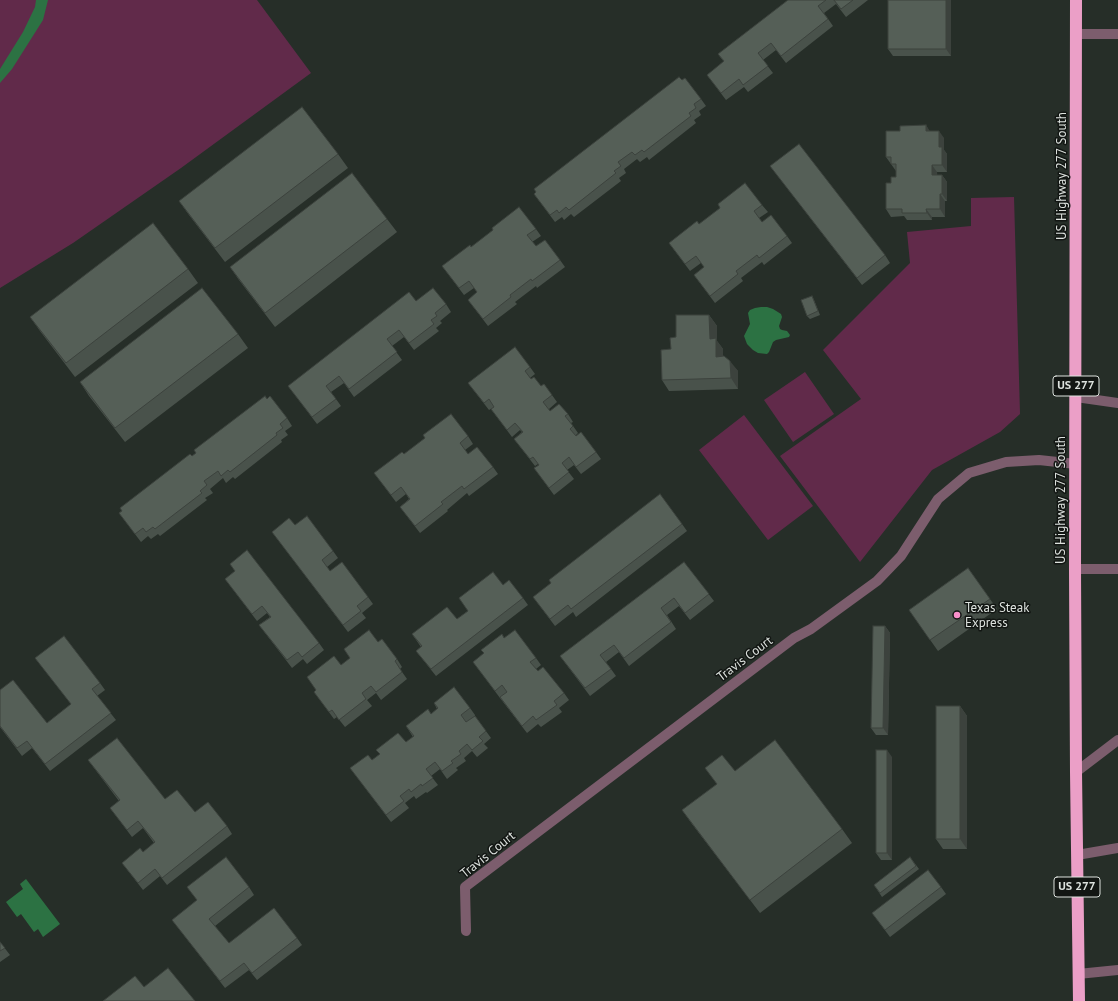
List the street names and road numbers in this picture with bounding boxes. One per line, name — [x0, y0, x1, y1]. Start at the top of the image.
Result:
street label: US Highway 277 South — [1054, 112, 1070, 240]
road number: US 277 — [1053, 376, 1099, 396]
street label: US Highway 277 South — [1053, 436, 1069, 564]
street label: Travis Court — [714, 633, 776, 685]
street label: Travis Court — [458, 828, 518, 882]
road number: US 277 — [1054, 877, 1100, 897]

